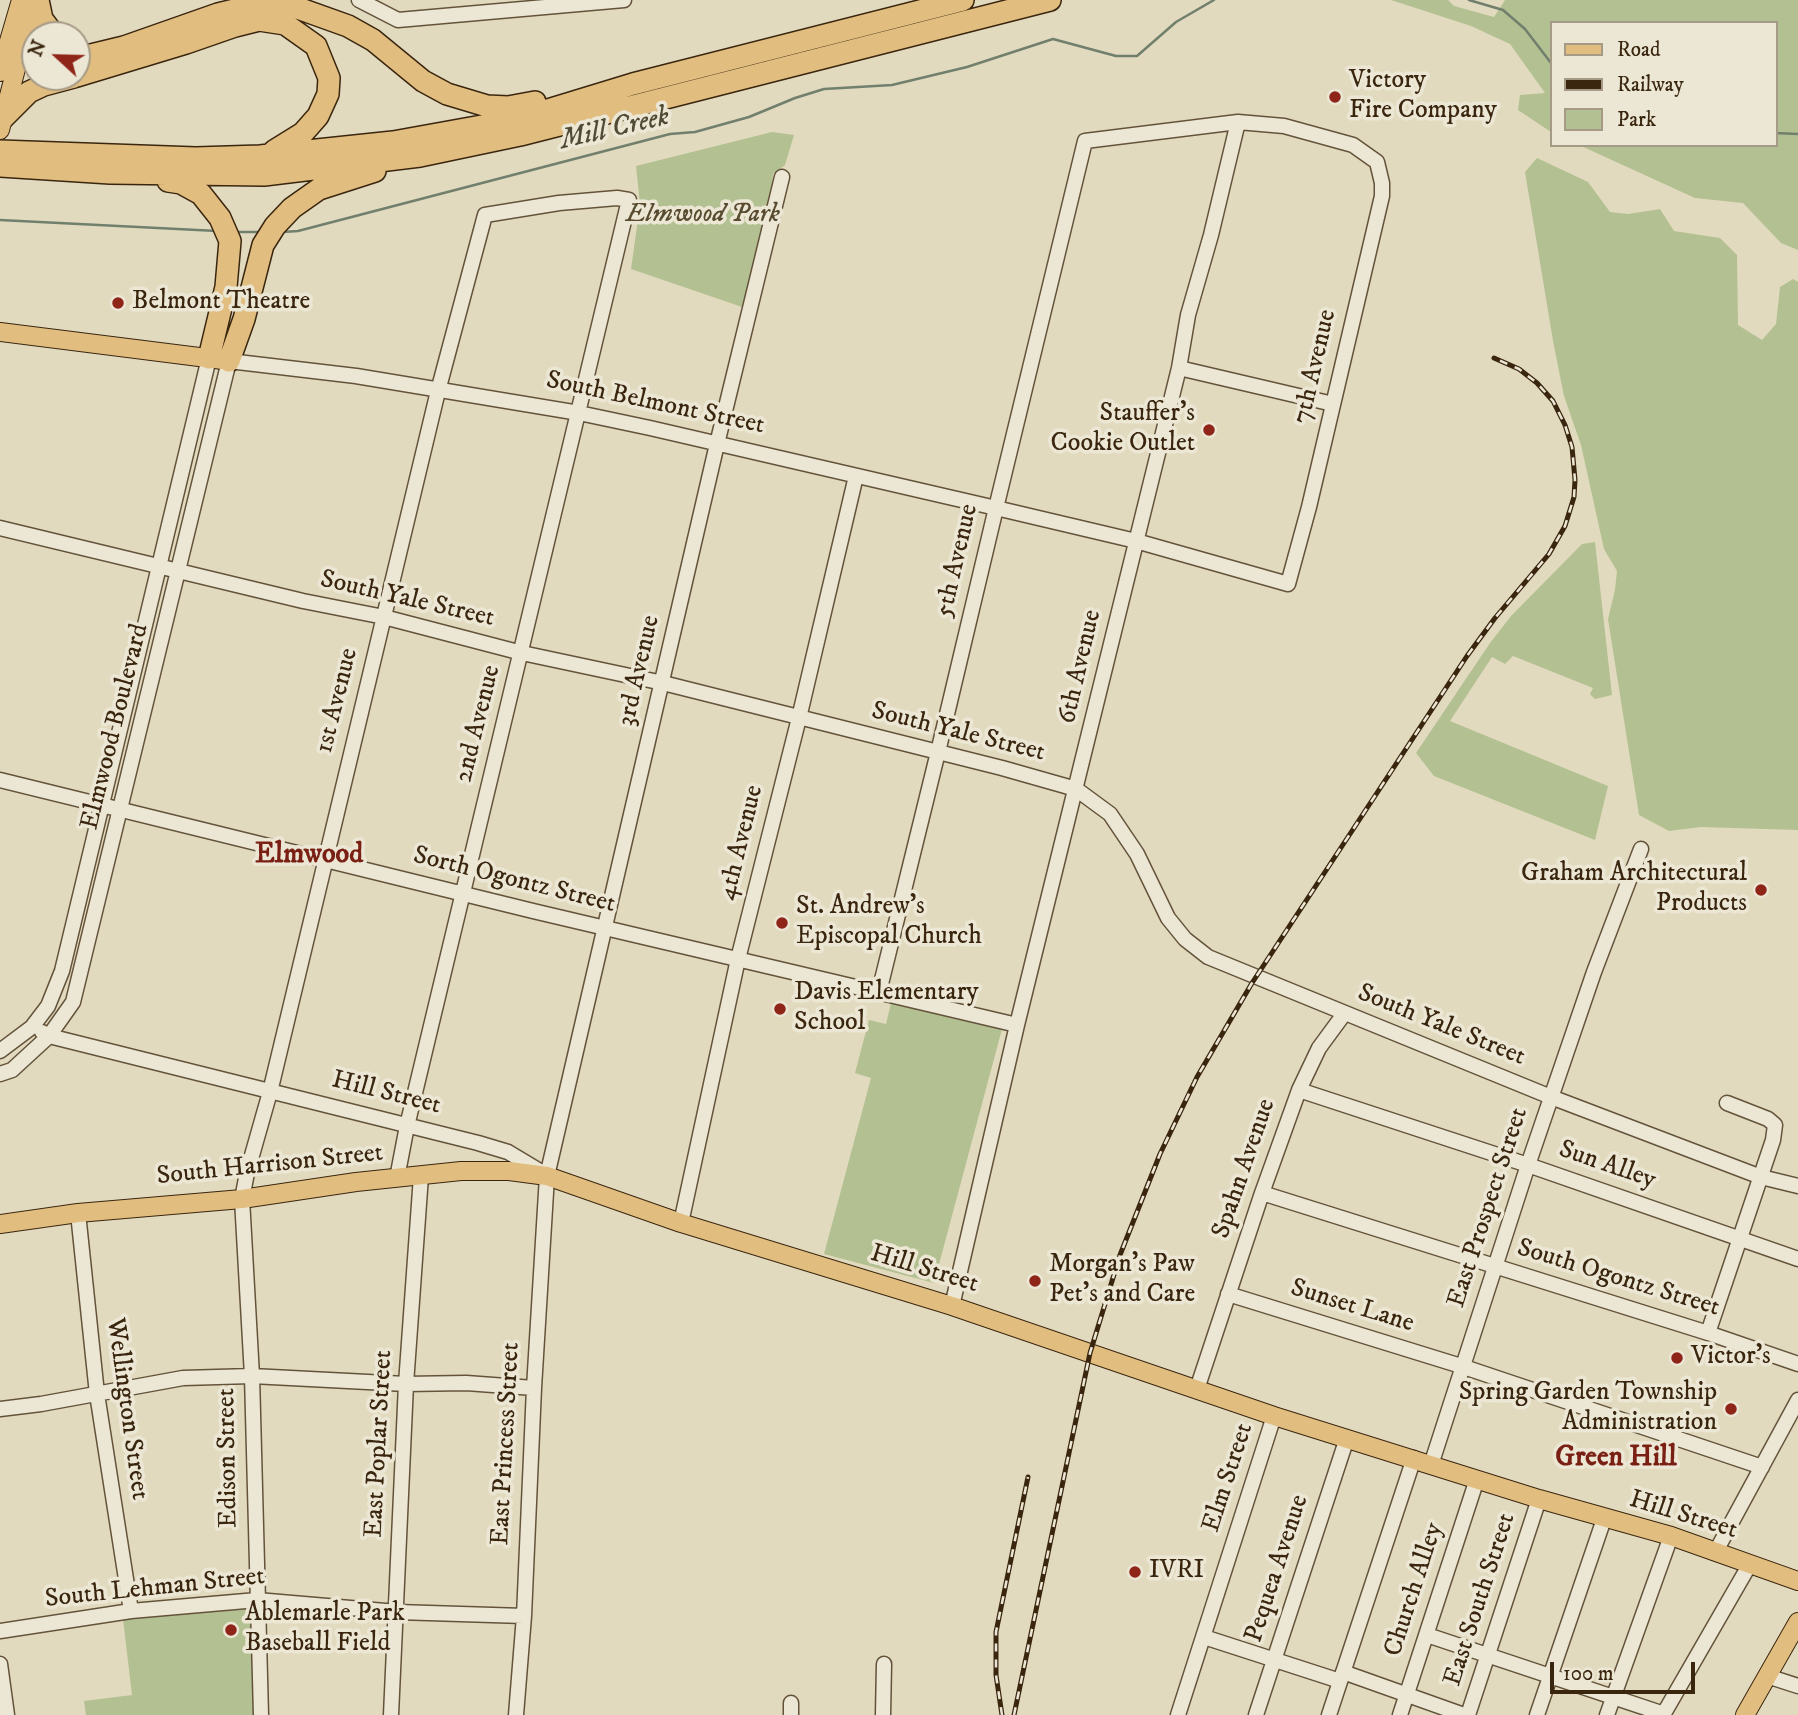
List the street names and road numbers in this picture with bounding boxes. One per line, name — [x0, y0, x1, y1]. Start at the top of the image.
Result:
street label: 7th Avenue — [1288, 307, 1344, 427]
street label: South Belmont Street — [543, 366, 767, 442]
street label: 5th Avenue — [930, 501, 986, 621]
street label: South Yale Street — [317, 565, 497, 635]
street label: 6th Avenue — [1053, 607, 1109, 727]
street label: 3rd Avenue — [612, 613, 668, 729]
street label: Elmwood Boulevard — [75, 621, 157, 833]
street label: 1st Avenue — [310, 645, 366, 757]
street label: 2nd Avenue — [449, 662, 509, 786]
street label: South Yale Street — [868, 696, 1048, 770]
street label: 4th Avenue — [713, 782, 771, 904]
street label: Sorth Ogontz Street — [410, 841, 618, 921]
street label: South Yale Street — [1353, 978, 1529, 1074]
street label: Hill Street — [328, 1065, 444, 1123]
street label: Spahn Avenue — [1207, 1095, 1283, 1243]
street label: East Prospect Street — [1442, 1104, 1536, 1312]
street label: Sun Alley — [1554, 1135, 1660, 1197]
street label: South Harrison Street — [155, 1139, 385, 1193]
street label: South Ogontz Street — [1513, 1233, 1723, 1325]
street label: Hill Street — [866, 1239, 982, 1301]
street label: Sunset Lane — [1287, 1273, 1417, 1341]
street label: Wellington Street — [98, 1316, 154, 1502]
street label: East Princess Street — [486, 1342, 528, 1546]
street label: East Poplar Street — [360, 1349, 400, 1539]
street label: Edison Street — [212, 1388, 246, 1528]
street label: Elm Street — [1197, 1420, 1261, 1536]
street label: Hill Street — [1625, 1485, 1741, 1547]
street label: Pequea Avenue — [1239, 1491, 1317, 1647]
street label: East South Street — [1438, 1510, 1524, 1690]
street label: Church Alley — [1379, 1519, 1451, 1661]
street label: South Lehman Street — [44, 1562, 266, 1616]

